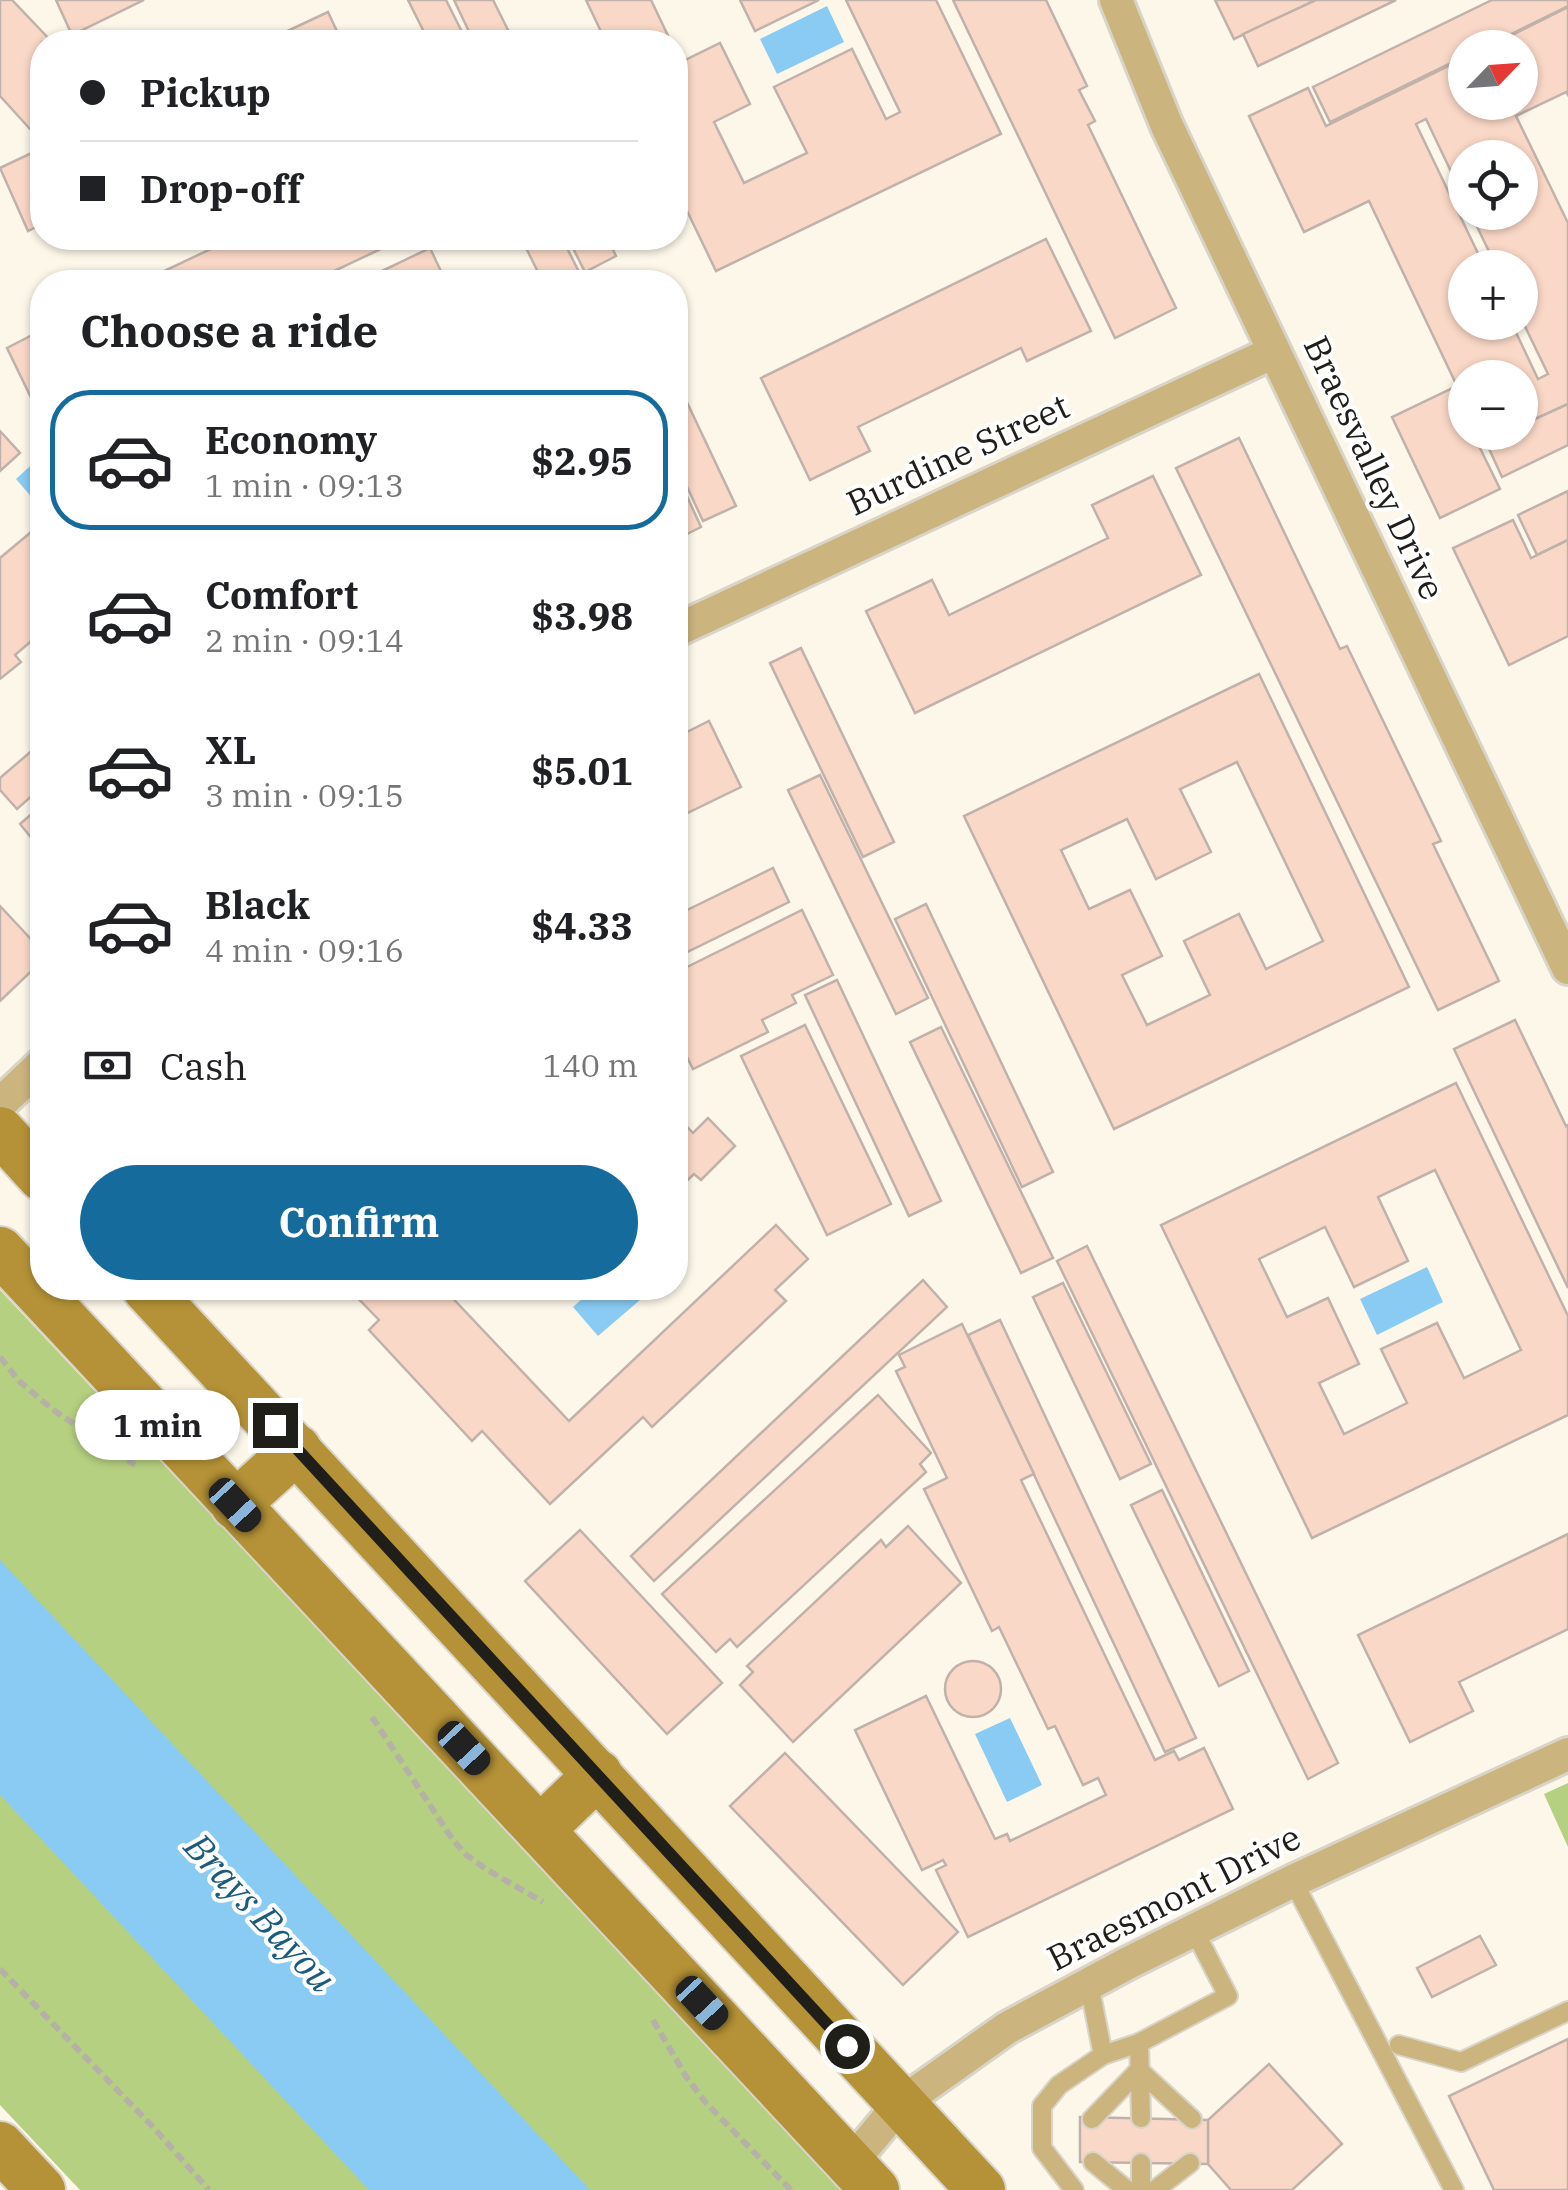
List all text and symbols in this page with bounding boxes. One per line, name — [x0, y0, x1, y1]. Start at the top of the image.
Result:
north arrow — [1448, 30, 1538, 120]
map controls — [1448, 30, 1538, 450]
text: Pickup — [140, 68, 271, 117]
button: locate — [1448, 140, 1538, 230]
text: Drop-off — [140, 164, 302, 213]
button: + — [1448, 250, 1538, 340]
text: Choose a ride — [80, 301, 378, 359]
street label: Braesvalley Drive — [1294, 328, 1456, 607]
button: − — [1448, 360, 1538, 450]
street label: Burdine Street — [839, 383, 1076, 526]
icon: car — [85, 415, 175, 505]
text: Economy — [205, 415, 377, 464]
text: $2.95 — [531, 436, 633, 485]
text: 1 min · 09:13 — [205, 464, 404, 506]
icon: car — [85, 570, 175, 660]
text: Comfort — [205, 570, 358, 619]
text: $3.98 — [531, 591, 633, 640]
text: 2 min · 09:14 — [205, 619, 404, 661]
icon: car — [85, 725, 175, 815]
text: XL — [205, 725, 256, 774]
text: $5.01 — [531, 746, 633, 795]
text: 3 min · 09:15 — [205, 774, 404, 816]
icon: car — [85, 880, 175, 970]
text: Black — [205, 880, 310, 929]
text: $4.33 — [531, 901, 633, 950]
text: 4 min · 09:16 — [205, 929, 404, 971]
icon: cash — [80, 1038, 135, 1093]
text: Cash — [160, 1041, 247, 1090]
text: 140 m — [542, 1044, 638, 1086]
button: Confirm — [80, 1165, 638, 1280]
callout: 1 min — [75, 1390, 240, 1460]
route end — [253, 1403, 298, 1448]
text: 1 min — [113, 1404, 202, 1446]
car — [204, 1473, 266, 1537]
car — [433, 1716, 495, 1780]
street label: Braesmont Drive — [1039, 1813, 1308, 1981]
water label: Brays Bayou — [174, 1821, 348, 2002]
car — [671, 1971, 733, 2035]
route start — [825, 2024, 870, 2069]

